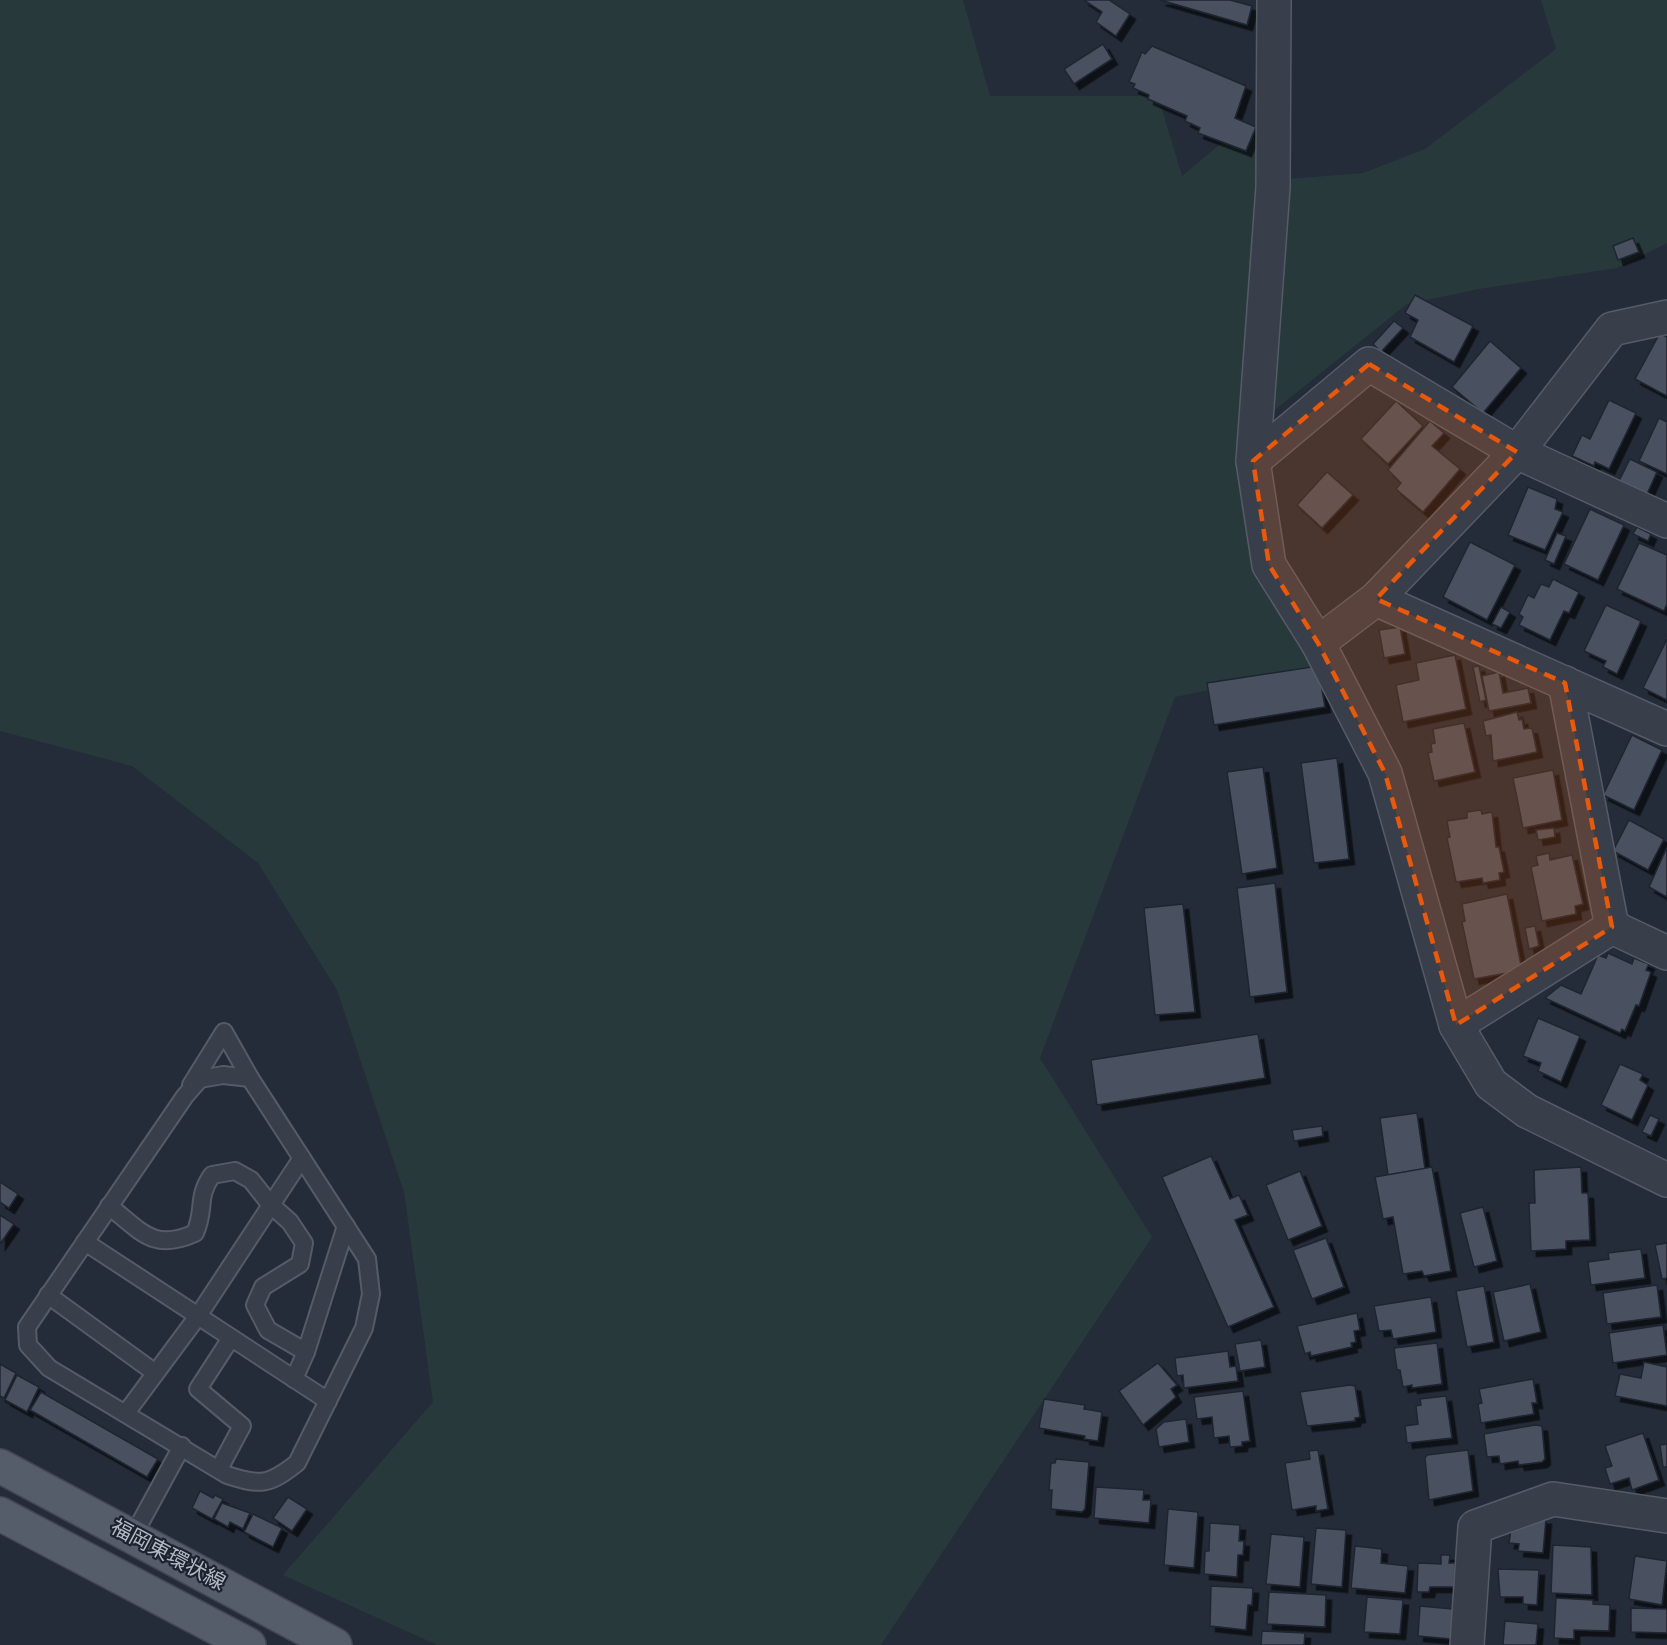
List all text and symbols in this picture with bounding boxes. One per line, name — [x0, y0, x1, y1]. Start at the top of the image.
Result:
street label: 福岡東環状線 — [107, 1514, 229, 1596]

